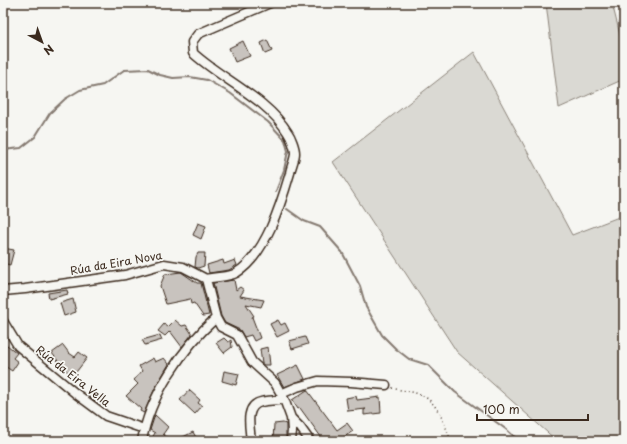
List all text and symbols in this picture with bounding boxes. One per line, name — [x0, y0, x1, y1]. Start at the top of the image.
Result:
north arrow — [22, 22, 62, 62]
text: N — [40, 41, 58, 59]
street label: Rúa da Eira Nova — [69, 246, 163, 279]
street label: Rúa da Eira Vella — [32, 341, 114, 410]
scale bar — [477, 396, 588, 422]
text: 100 m — [483, 400, 520, 418]

